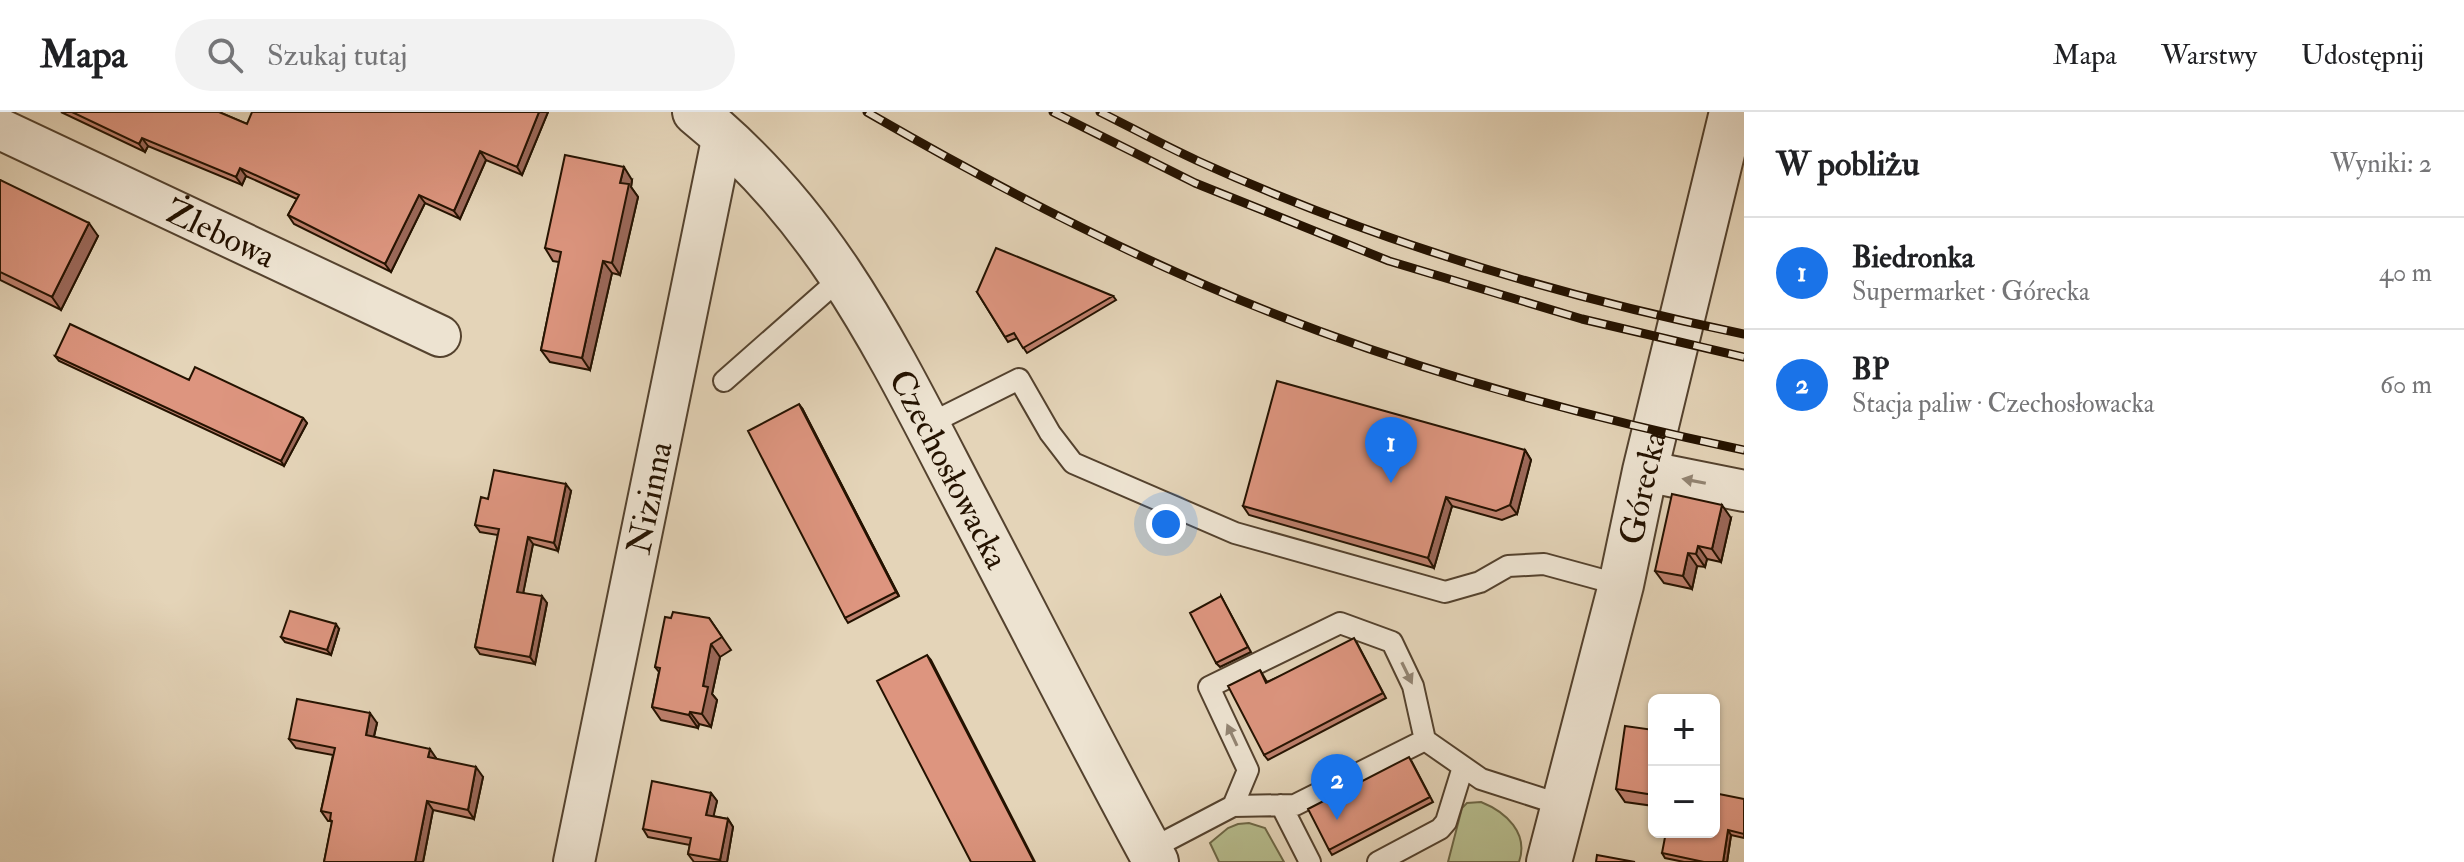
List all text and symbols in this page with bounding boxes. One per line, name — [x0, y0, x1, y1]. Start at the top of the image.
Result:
search box — [175, 19, 735, 91]
text: Mapa — [40, 31, 127, 79]
icon: search — [203, 33, 247, 77]
text: Szukaj tutaj — [267, 37, 408, 74]
text: Mapa — [2053, 38, 2117, 73]
text: Warstwy — [2161, 38, 2257, 73]
text: Udostępnij — [2301, 38, 2424, 73]
text: W pobliżu — [1776, 143, 1920, 186]
text: Wyniki: 2 — [2330, 148, 2432, 180]
street label: Żlebowa — [158, 189, 283, 279]
text: Biedronka — [1852, 239, 1974, 276]
text: 1 — [1797, 257, 1807, 289]
text: 40 m — [2379, 257, 2432, 289]
text: Supermarket · Górecka — [1852, 276, 2090, 308]
text: BP — [1852, 351, 1889, 388]
street label: Czechosłowacka — [879, 363, 1018, 577]
text: 2 — [1795, 369, 1809, 401]
text: 60 m — [2380, 369, 2432, 401]
text: Stacja paliw · Czechosłowacka — [1852, 388, 2154, 420]
pin: 1 — [1365, 417, 1417, 483]
street label: Górecka — [1610, 425, 1677, 549]
street label: Nizinna — [618, 437, 683, 558]
one-way arrow — [1682, 474, 1707, 487]
your location — [1146, 504, 1186, 544]
one-way arrow — [1400, 662, 1414, 685]
map controls — [1648, 694, 1720, 838]
button: + — [1648, 694, 1720, 766]
one-way arrow — [1225, 723, 1239, 746]
pin: 2 — [1311, 754, 1363, 820]
button: − — [1648, 766, 1720, 838]

